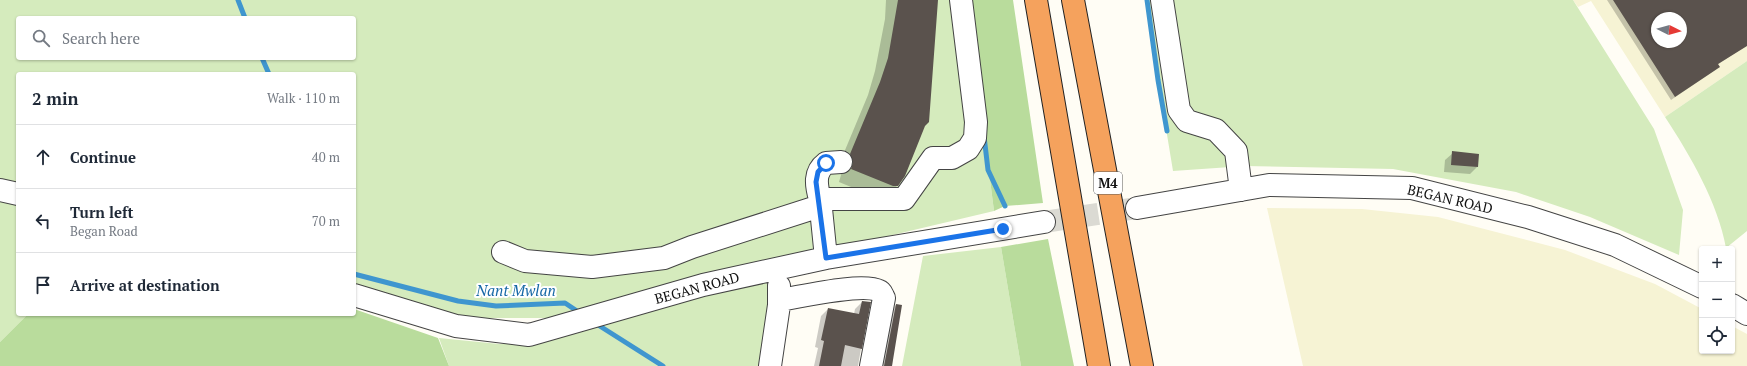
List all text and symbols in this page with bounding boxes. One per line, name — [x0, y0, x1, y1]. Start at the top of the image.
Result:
north arrow — [1651, 12, 1687, 48]
search box — [16, 16, 356, 60]
icon: search — [30, 27, 52, 49]
text: Search here — [62, 28, 140, 48]
text: 2 min — [32, 87, 79, 110]
text: Walk · 110 m — [267, 89, 340, 107]
icon: ahead — [32, 146, 54, 168]
text: Continue — [70, 147, 136, 167]
text: 40 m — [312, 148, 340, 166]
route start — [817, 154, 835, 172]
road number: M4 — [1094, 172, 1122, 194]
street label: BEGAN ROAD — [1406, 179, 1495, 218]
text: Turn left — [70, 202, 134, 222]
icon: left — [32, 210, 54, 232]
text: 70 m — [312, 212, 340, 230]
route end — [994, 220, 1012, 238]
text: Began Road — [70, 222, 138, 240]
map controls — [1699, 246, 1735, 354]
button: + — [1699, 246, 1735, 282]
street label: BEGAN ROAD — [652, 267, 742, 308]
icon: arrive — [32, 274, 54, 296]
text: Arrive at destination — [70, 275, 220, 295]
water label: Nant Mwlan — [475, 280, 556, 300]
button: − — [1699, 282, 1735, 318]
button: locate — [1699, 318, 1735, 354]

